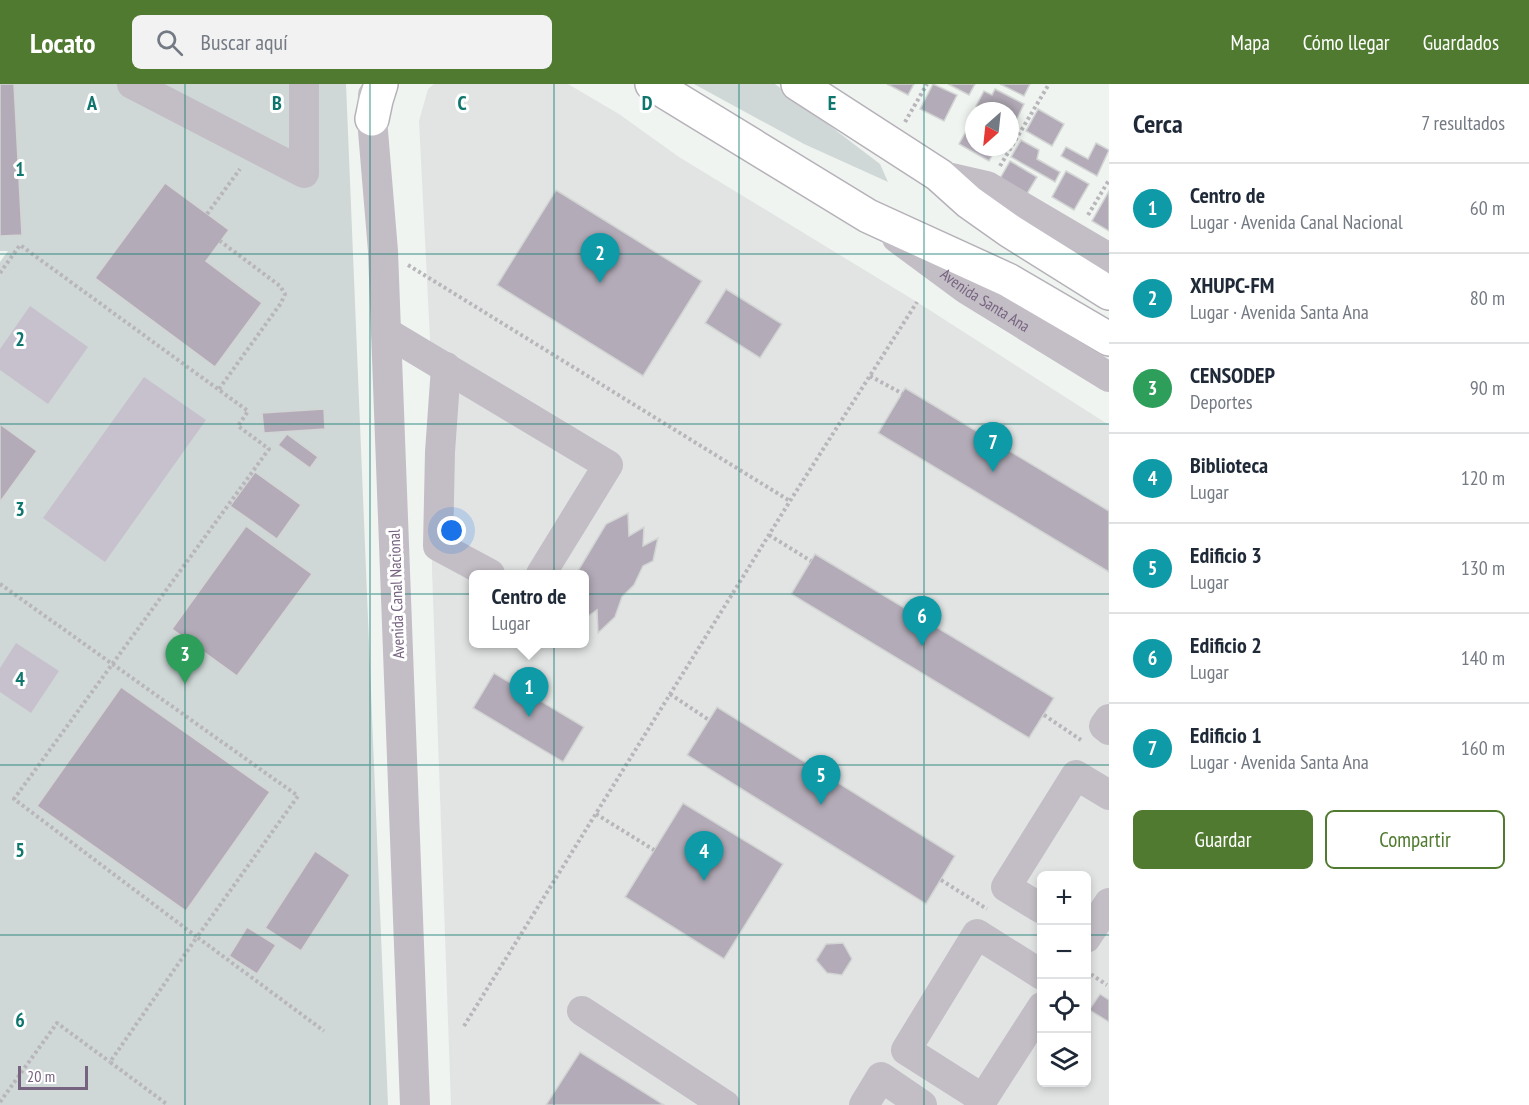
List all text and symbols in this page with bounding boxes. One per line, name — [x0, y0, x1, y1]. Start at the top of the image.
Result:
search box — [132, 15, 552, 69]
text: Locato — [30, 24, 96, 61]
icon: search — [153, 26, 186, 59]
text: Buscar aquí — [201, 28, 288, 56]
text: Mapa — [1231, 29, 1270, 56]
text: Cómo llegar — [1303, 29, 1390, 56]
text: Guardados — [1423, 29, 1499, 56]
text: A — [86, 90, 98, 116]
text: B — [272, 90, 282, 116]
text: C — [457, 90, 467, 116]
text: D — [642, 90, 653, 116]
text: E — [828, 90, 836, 116]
north arrow — [965, 102, 1019, 156]
text: Cerca — [1133, 107, 1183, 140]
text: 7 resultados — [1421, 110, 1505, 136]
text: 1 — [15, 156, 25, 182]
text: Centro de — [1190, 181, 1265, 209]
text: 1 — [1148, 195, 1157, 221]
text: 60 m — [1470, 195, 1505, 221]
text: Lugar · Avenida Canal Nacional — [1190, 209, 1403, 235]
pin: 2 — [580, 234, 620, 283]
street label: Avenida Santa Ana — [937, 264, 1034, 336]
text: XHUPC-FM — [1190, 271, 1274, 299]
text: 2 — [1148, 285, 1157, 311]
text: 80 m — [1470, 285, 1505, 311]
text: Lugar · Avenida Santa Ana — [1190, 299, 1369, 325]
text: 2 — [15, 326, 25, 352]
text: CENSODEP — [1190, 361, 1275, 389]
text: 3 — [1148, 375, 1157, 401]
text: 90 m — [1470, 375, 1505, 401]
text: Deportes — [1190, 389, 1252, 415]
pin: 7 — [974, 422, 1012, 472]
text: Biblioteca — [1190, 451, 1268, 479]
text: 4 — [1148, 465, 1157, 491]
text: 120 m — [1461, 465, 1505, 491]
text: Lugar — [1190, 479, 1229, 505]
text: 3 — [15, 496, 25, 522]
your location — [437, 516, 466, 545]
street label: Avenida Canal Nacional — [384, 529, 408, 659]
text: Edificio 3 — [1190, 541, 1262, 569]
text: 5 — [1148, 555, 1157, 581]
text: 130 m — [1461, 555, 1505, 581]
text: Lugar — [1190, 569, 1229, 595]
popup — [469, 570, 589, 648]
text: Centro de — [491, 582, 567, 610]
pin: 6 — [902, 596, 942, 646]
text: Lugar — [491, 610, 530, 636]
text: Edificio 2 — [1190, 631, 1262, 659]
pin: 3 — [166, 634, 204, 684]
text: 6 — [1148, 645, 1157, 671]
text: 140 m — [1461, 645, 1505, 671]
text: Lugar — [1190, 659, 1229, 685]
text: 4 — [15, 666, 25, 692]
pin: 1 — [510, 668, 548, 717]
text: Edificio 1 — [1190, 721, 1262, 749]
text: 7 — [1148, 735, 1157, 761]
text: 160 m — [1461, 735, 1505, 761]
text: Lugar · Avenida Santa Ana — [1190, 749, 1369, 775]
pin: 5 — [802, 756, 840, 805]
button: Guardar — [1133, 810, 1313, 869]
button: Compartir — [1325, 810, 1505, 869]
pin: 4 — [684, 832, 724, 881]
text: 5 — [15, 837, 25, 863]
map controls — [1037, 871, 1091, 1087]
button: + — [1037, 871, 1091, 925]
button: − — [1037, 925, 1091, 979]
button: locate — [1037, 979, 1091, 1033]
text: 6 — [15, 1007, 25, 1033]
button: layers — [1037, 1033, 1091, 1087]
scale bar — [18, 1063, 88, 1090]
text: 20 m — [27, 1066, 55, 1086]

